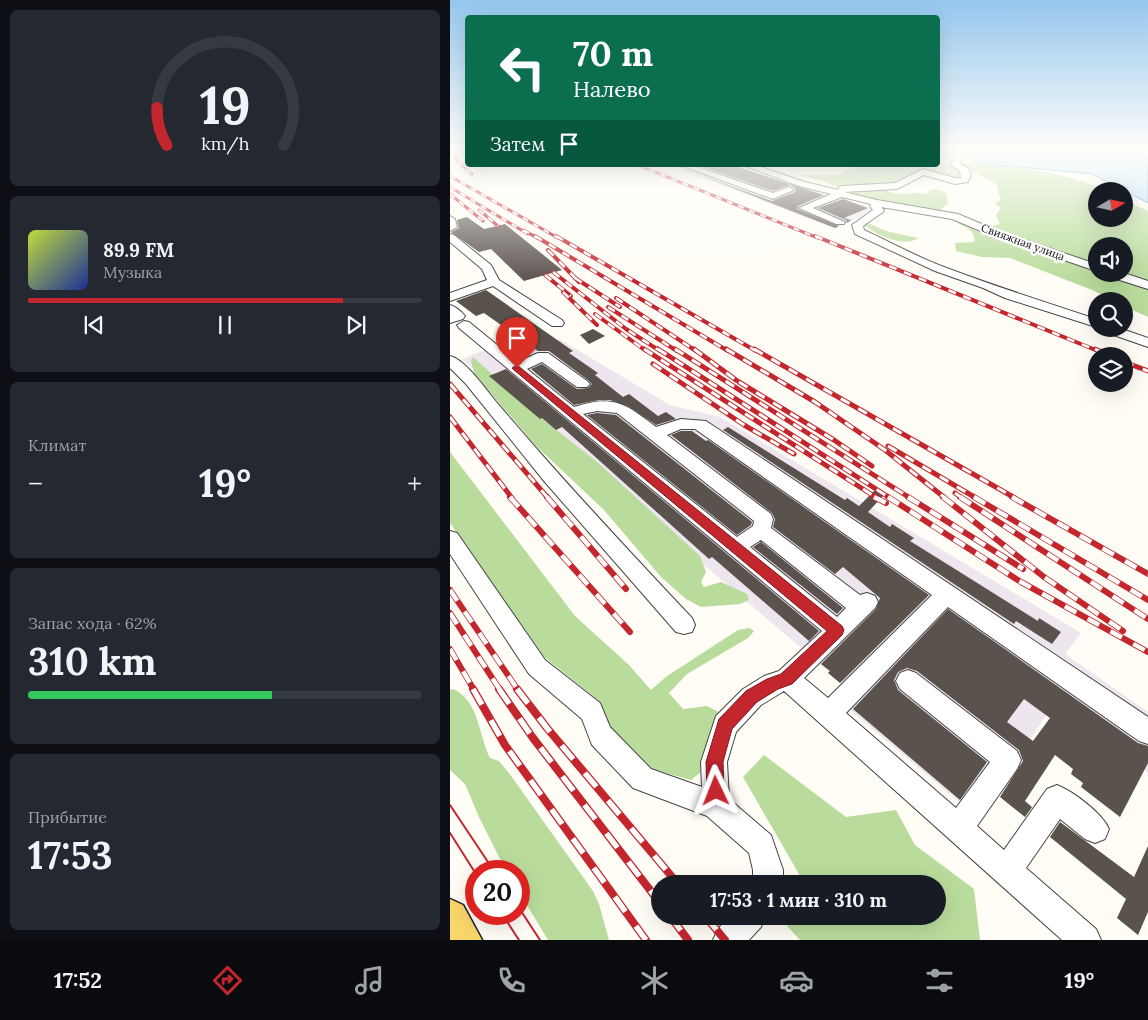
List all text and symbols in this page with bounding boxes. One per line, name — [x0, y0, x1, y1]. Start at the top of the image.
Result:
text: 70 m — [573, 31, 653, 76]
icon: left — [490, 35, 555, 100]
text: 19 — [199, 72, 251, 138]
text: Налево — [573, 75, 651, 103]
icon: arrive — [555, 130, 583, 158]
text: km/h — [201, 132, 249, 155]
text: Затем — [490, 132, 545, 156]
north arrow — [1088, 182, 1132, 228]
map controls — [1088, 182, 1133, 392]
street label: Свияжная улица — [979, 220, 1067, 264]
button: sound — [1088, 237, 1133, 282]
text: 89.9 FM — [103, 238, 174, 262]
text: Музыка — [103, 262, 162, 282]
button: search — [1088, 292, 1133, 337]
icon: previous — [80, 311, 108, 339]
icon: pause — [211, 311, 239, 339]
icon: next — [342, 311, 370, 339]
pin — [496, 317, 538, 368]
icon: arrive — [503, 324, 531, 352]
button: layers — [1088, 347, 1133, 392]
text: Климат — [28, 435, 86, 455]
text: 19° — [199, 459, 251, 507]
text: − — [28, 466, 43, 502]
text: + — [407, 466, 422, 502]
text: Запас хода · 62% — [28, 613, 157, 633]
text: 310 km — [28, 637, 156, 685]
position arrow — [689, 764, 741, 816]
text: Прибытие — [28, 807, 107, 827]
text: 17:53 — [28, 831, 113, 879]
speed limit sign: 20 — [465, 860, 530, 925]
text: 17:53 · 1 мин · 310 m — [710, 888, 887, 912]
icon: directions — [210, 963, 245, 998]
icon: music — [352, 963, 387, 998]
icon: phone — [494, 963, 529, 998]
icon: climate — [637, 963, 672, 998]
icon: car — [779, 963, 814, 998]
icon: filters — [922, 963, 957, 998]
text: 17:52 — [54, 966, 102, 994]
text: 19° — [1064, 966, 1094, 994]

